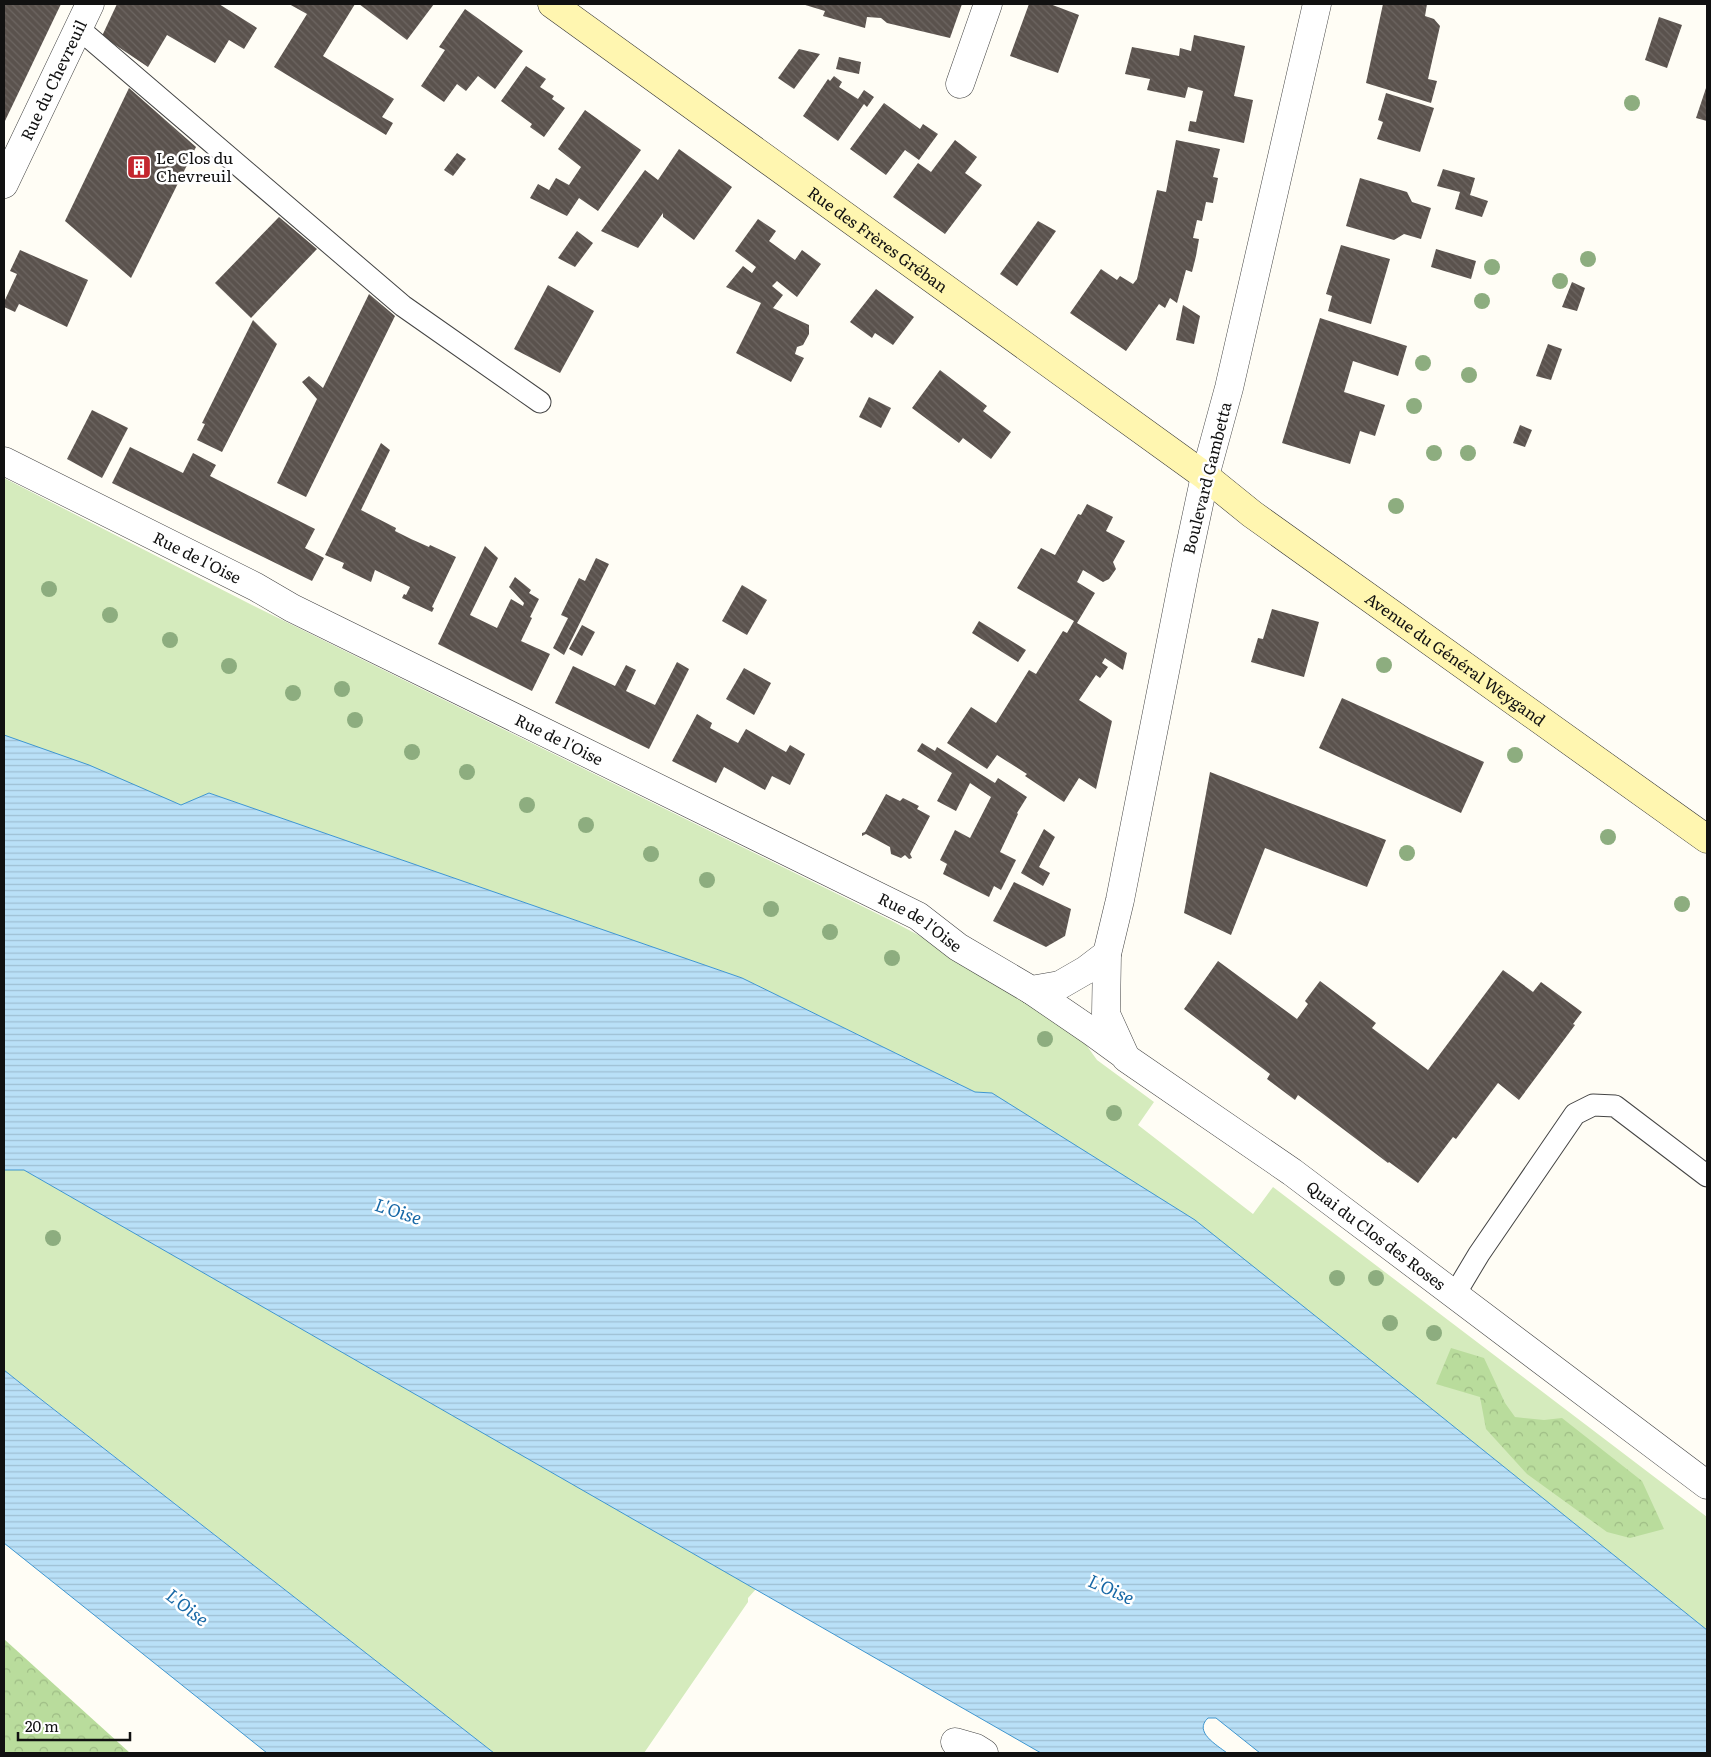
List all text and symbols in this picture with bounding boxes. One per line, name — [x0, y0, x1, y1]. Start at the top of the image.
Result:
street label: Rue du Chevreuil — [14, 15, 92, 144]
place label: Le Clos du Chevreuil — [156, 145, 233, 187]
building icon: Le Clos du Chevreuil — [126, 154, 152, 180]
street label: Rue des Frères Gréban — [803, 180, 954, 298]
street label: Boulevard Gambetta — [1176, 399, 1237, 556]
street label: Rue de l'Oise — [150, 525, 246, 589]
street label: Avenue du Général Weygand — [1361, 586, 1551, 731]
street label: Rue de l'Oise — [511, 707, 608, 770]
street label: Rue de l'Oise — [875, 885, 968, 957]
street label: Quai du Clos des Roses — [1302, 1174, 1451, 1295]
water label: L'Oise — [372, 1190, 425, 1231]
water label: L'Oise — [1084, 1567, 1139, 1611]
water label: L'Oise — [161, 1582, 215, 1632]
scale bar — [18, 1710, 130, 1742]
text: 20 m — [25, 1714, 59, 1737]

